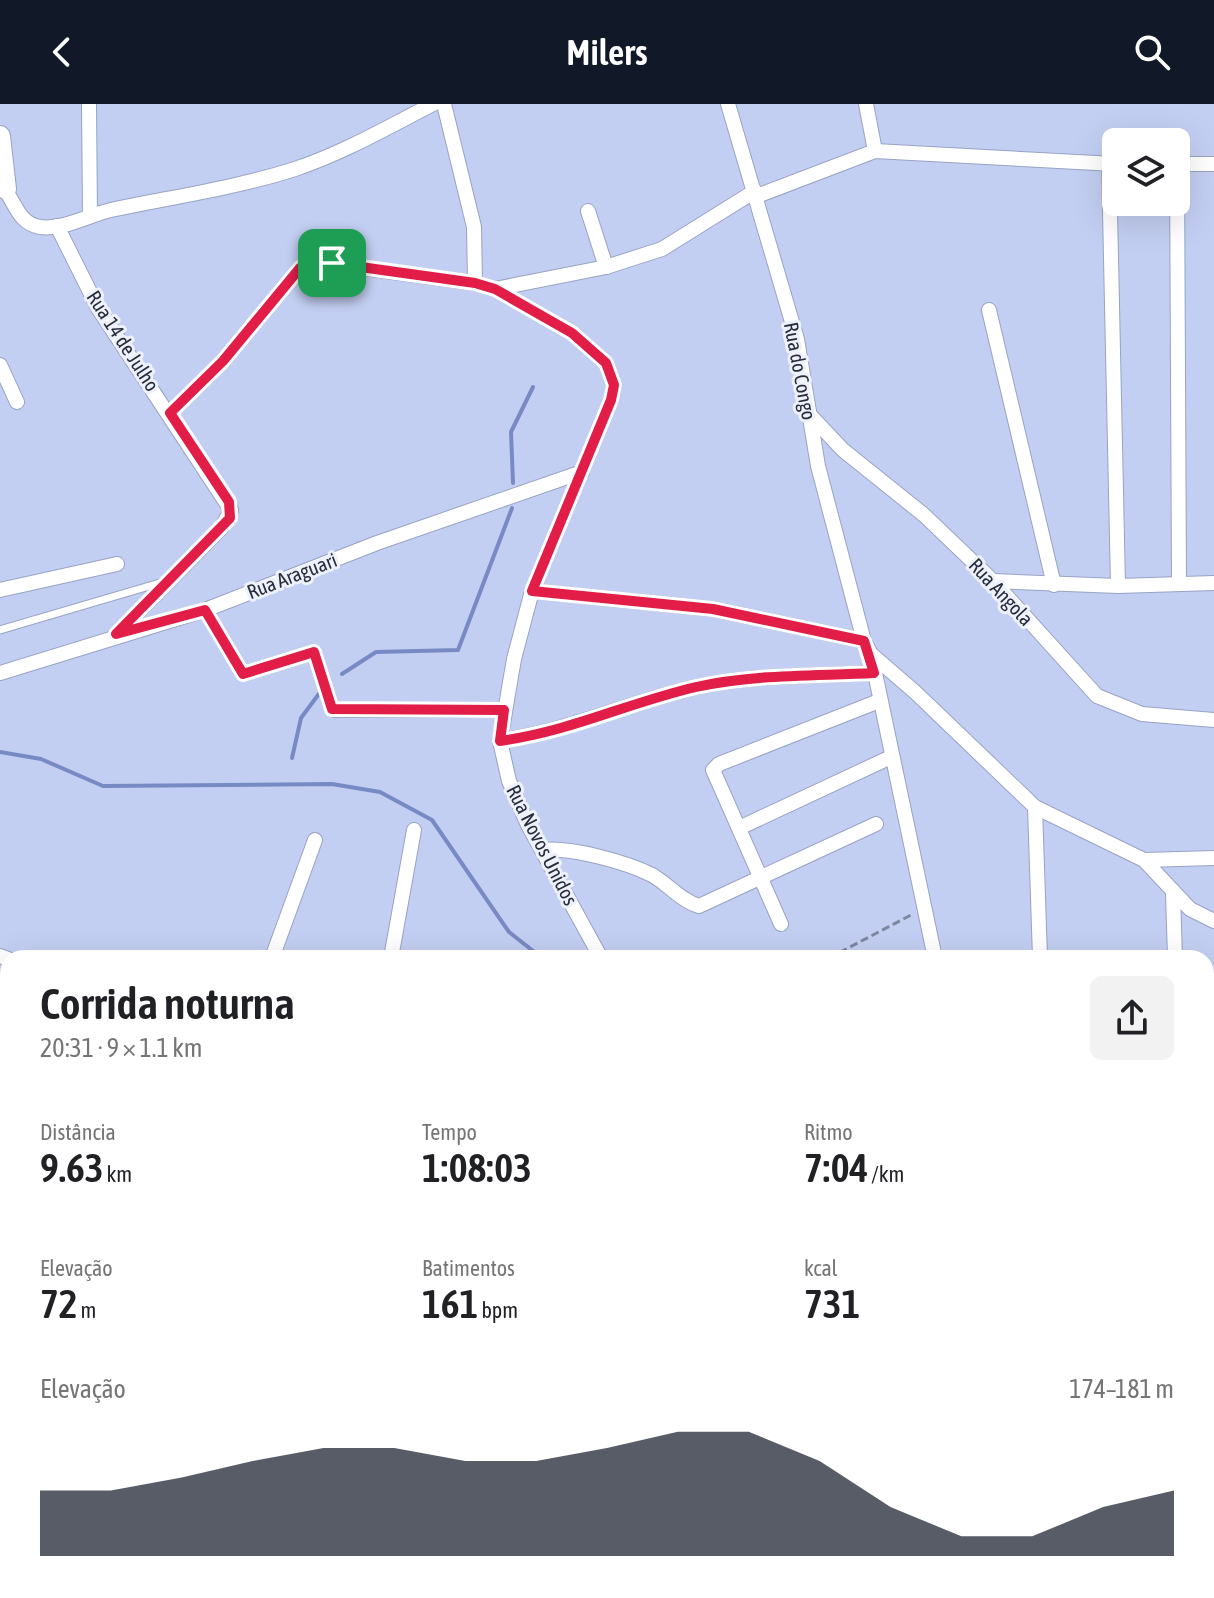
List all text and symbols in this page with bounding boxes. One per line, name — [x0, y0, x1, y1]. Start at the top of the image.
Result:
icon: back — [40, 30, 84, 74]
icon: search — [1130, 30, 1174, 74]
text: Milers — [566, 31, 648, 73]
map controls — [1102, 128, 1190, 216]
button: layers — [1102, 128, 1190, 216]
pin — [298, 229, 366, 297]
icon: arrive — [310, 241, 354, 285]
street label: Rua 14 de Julho — [82, 286, 164, 395]
street label: Rua do Congo — [780, 320, 821, 422]
street label: Rua Araguari — [244, 548, 340, 603]
street label: Rua Angola — [965, 553, 1038, 630]
street label: Rua Novos Unidos — [502, 781, 583, 909]
button: share — [1090, 976, 1174, 1060]
text: Corrida noturna — [40, 978, 295, 1028]
text: 20:31 · 9 × 1.1 km — [40, 1033, 202, 1063]
text: Distância — [40, 1119, 116, 1145]
text: Tempo — [422, 1119, 477, 1145]
text: Ritmo — [804, 1119, 853, 1145]
text: 9.63 — [40, 1145, 104, 1190]
text: 1:08:03 — [422, 1145, 532, 1190]
text: 7:04 — [804, 1145, 868, 1190]
text: km — [104, 1161, 132, 1187]
text: /km — [868, 1161, 904, 1187]
text: Elevação — [40, 1255, 113, 1281]
text: Batimentos — [422, 1255, 515, 1281]
text: kcal — [804, 1255, 837, 1281]
text: 72 — [40, 1281, 78, 1326]
text: 161 — [422, 1281, 478, 1326]
text: 731 — [804, 1281, 860, 1326]
text: m — [78, 1297, 96, 1323]
text: bpm — [478, 1297, 518, 1323]
text: Elevação — [40, 1374, 126, 1404]
text: 174–181 m — [1069, 1374, 1174, 1404]

